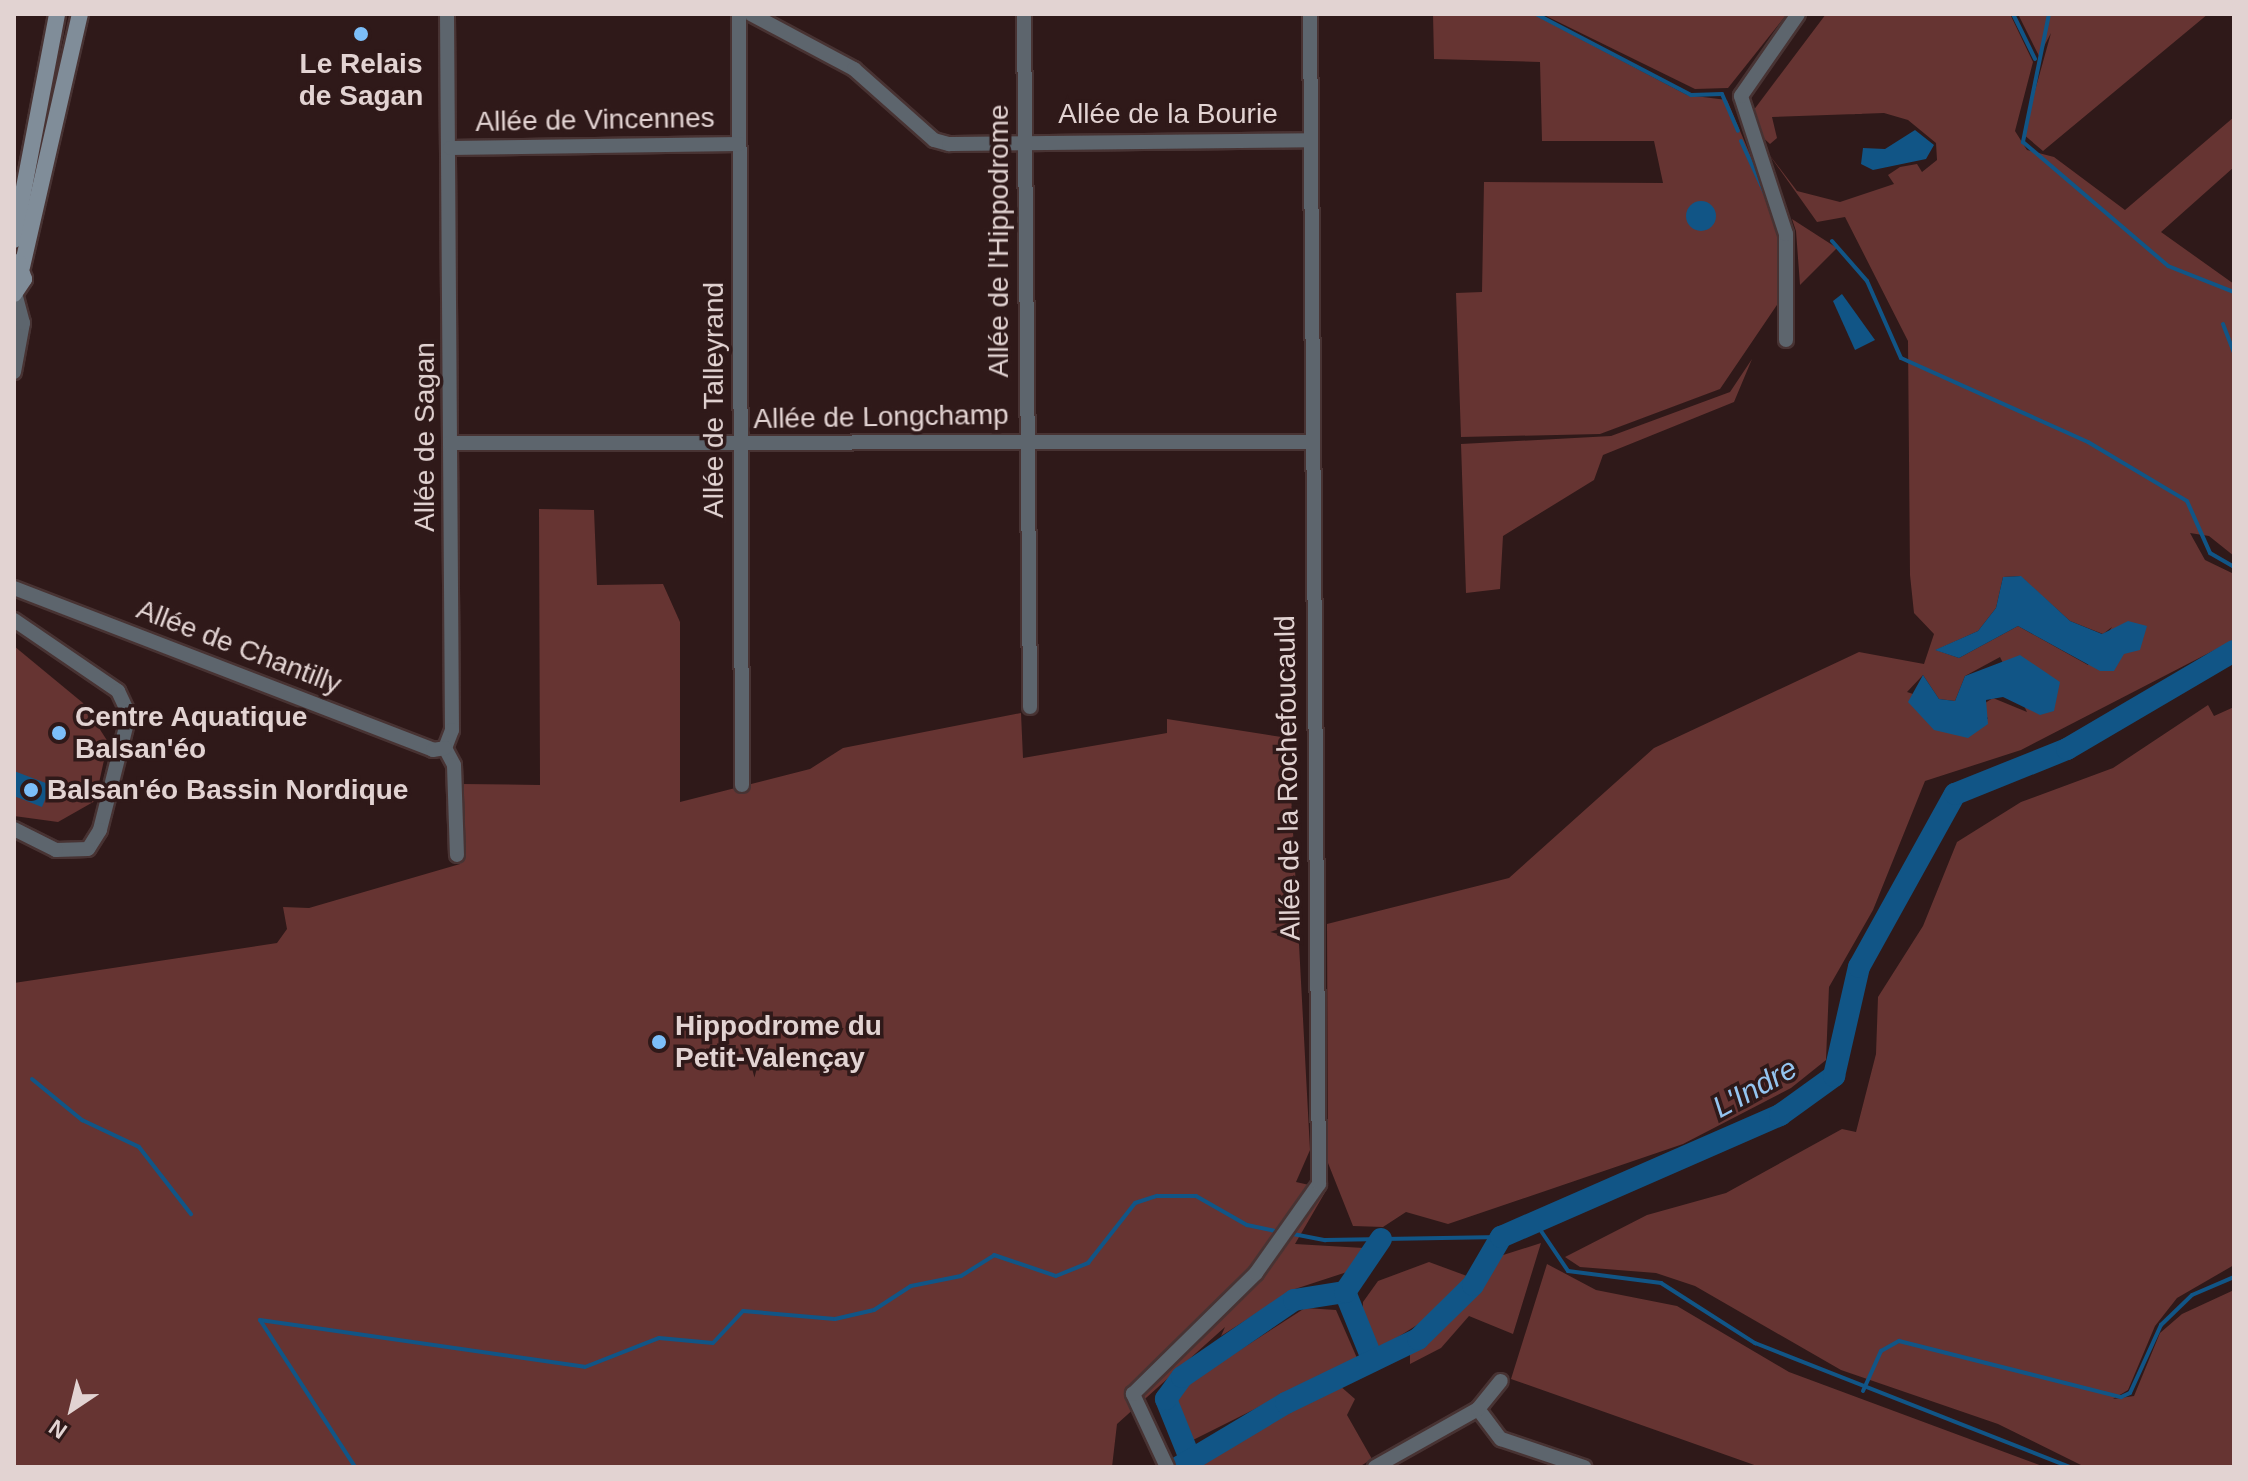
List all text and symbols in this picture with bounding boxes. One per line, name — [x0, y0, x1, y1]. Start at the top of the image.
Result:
marker: Le Relais de Sagan — [352, 25, 370, 43]
place label: Le Relais de Sagan — [299, 47, 423, 113]
street label: Allée de la Bourie — [1058, 97, 1278, 131]
street label: Allée de Vincennes — [475, 101, 715, 139]
street label: Allée de l'Hippodrome — [982, 104, 1016, 378]
street label: Allée de Talleyrand — [697, 282, 731, 518]
street label: Allée de Sagan — [408, 342, 442, 532]
street label: Allée de Longchamp — [753, 398, 1009, 436]
street label: Allée de Chantilly — [132, 593, 346, 701]
street label: Allée de la Rochefoucauld — [1268, 615, 1308, 941]
place label: Centre Aquatique Balsan'éo — [75, 700, 308, 766]
marker: Centre Aquatique Balsan'éo — [50, 724, 68, 742]
place label: Balsan'éo Bassin Nordique — [47, 773, 408, 807]
marker: Balsan'éo Bassin Nordique — [22, 781, 40, 799]
place label: Hippodrome du Petit-Valençay — [675, 1009, 882, 1075]
marker: Hippodrome du Petit-Valençay — [650, 1033, 668, 1051]
water label: L'Indre — [1707, 1050, 1803, 1126]
north arrow — [32, 1369, 112, 1449]
text: N — [44, 1414, 72, 1444]

